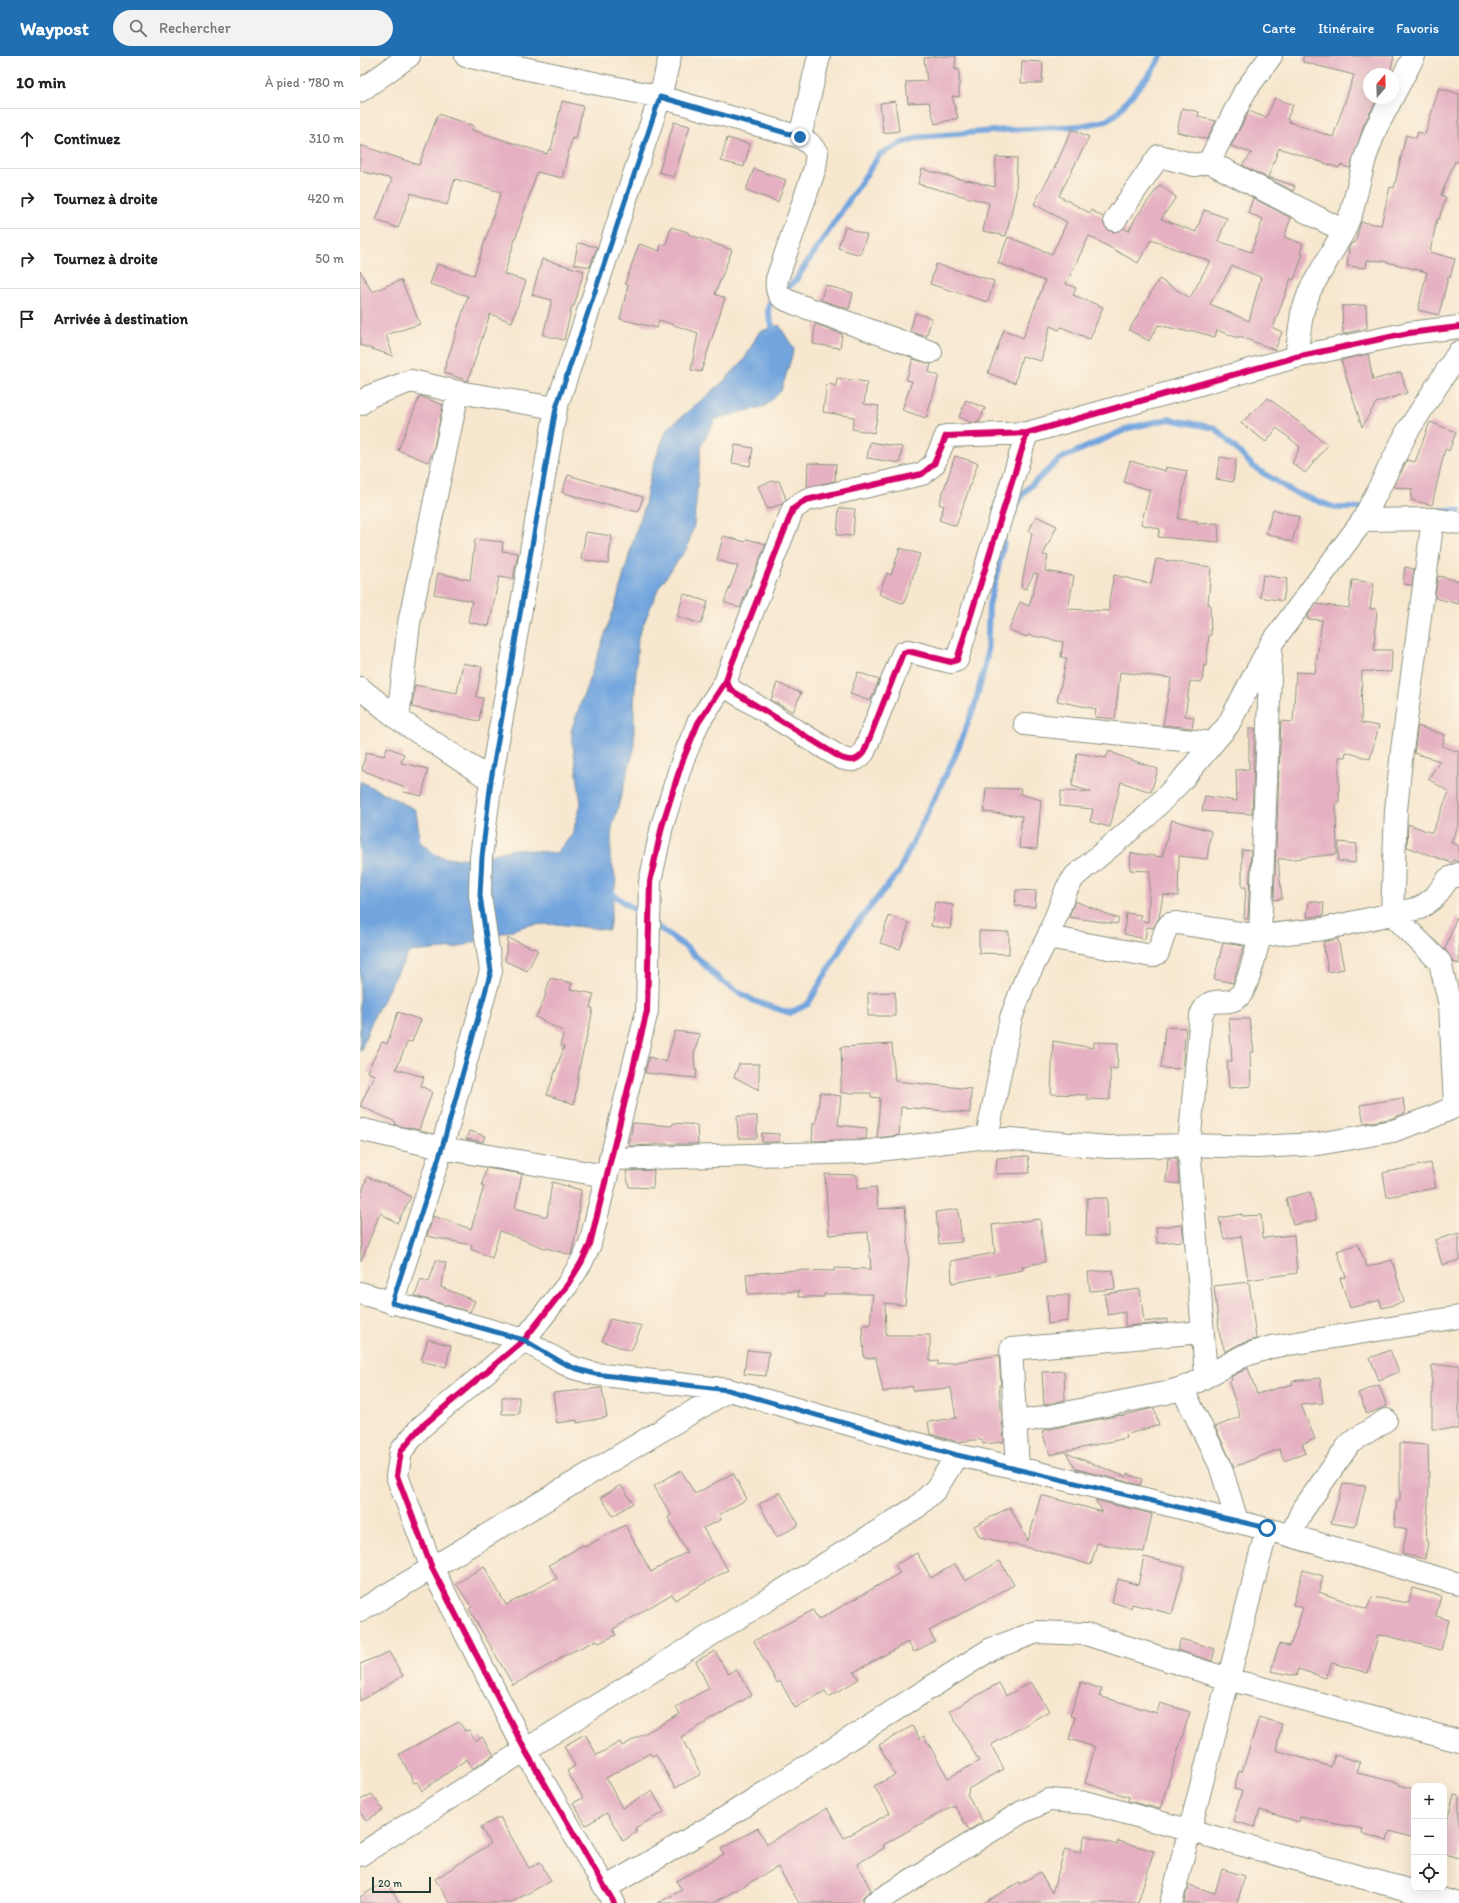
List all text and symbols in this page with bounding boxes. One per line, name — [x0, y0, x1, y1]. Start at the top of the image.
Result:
search box — [113, 10, 393, 46]
text: Waypost — [20, 17, 89, 40]
icon: search — [127, 17, 149, 39]
text: Rechercher — [159, 19, 231, 37]
text: Carte — [1262, 20, 1296, 37]
text: Itinéraire — [1318, 20, 1374, 37]
text: Favoris — [1396, 20, 1439, 37]
north arrow — [1363, 68, 1399, 104]
text: 10 min — [16, 72, 66, 92]
text: À pied · 780 m — [265, 75, 344, 90]
icon: ahead — [16, 128, 38, 150]
route end — [791, 128, 809, 146]
text: Continuez — [54, 130, 120, 148]
text: 310 m — [309, 131, 344, 146]
icon: right — [16, 188, 38, 210]
text: Tournez à droite — [54, 190, 158, 208]
text: 420 m — [307, 191, 344, 206]
icon: right — [16, 248, 38, 270]
text: Tournez à droite — [54, 250, 158, 268]
text: 50 m — [315, 251, 344, 266]
icon: arrive — [16, 308, 38, 330]
text: Arrivée à destination — [54, 310, 188, 328]
route start — [1258, 1519, 1276, 1537]
map controls — [1411, 1783, 1447, 1891]
button: + — [1411, 1783, 1447, 1819]
button: − — [1411, 1819, 1447, 1855]
button: locate — [1411, 1855, 1447, 1891]
scale bar — [372, 1875, 431, 1894]
text: 20 m — [378, 1877, 402, 1890]

